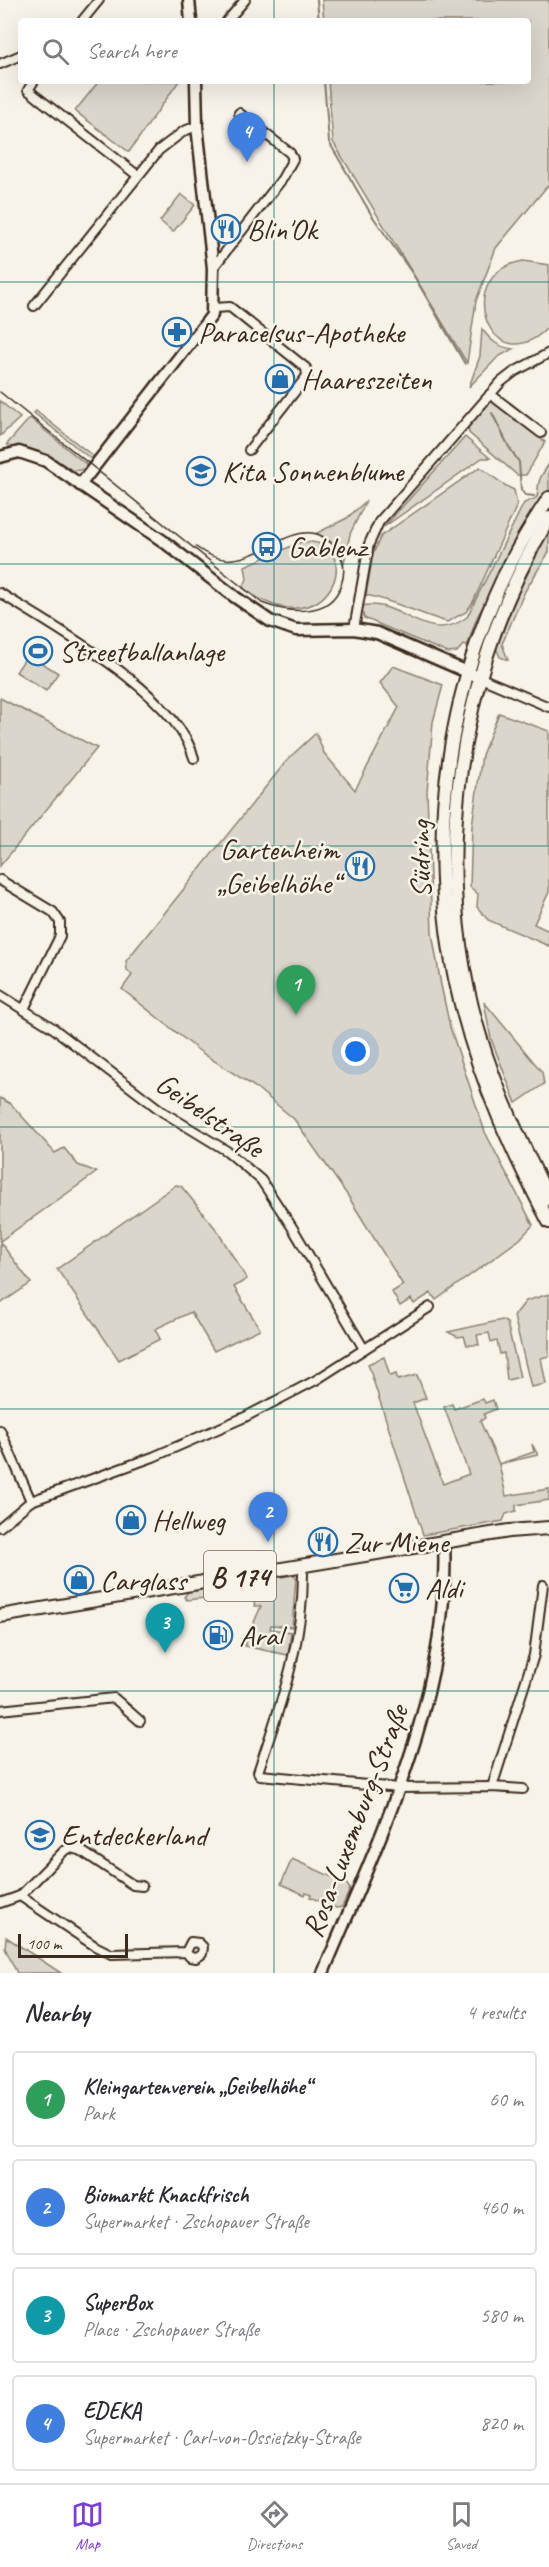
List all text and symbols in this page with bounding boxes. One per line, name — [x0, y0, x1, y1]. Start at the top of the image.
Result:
search box — [18, 18, 531, 84]
icon: search — [39, 35, 72, 68]
text: Search here — [87, 37, 177, 65]
pin: 4 — [228, 112, 266, 162]
place label: Blin'Ok — [247, 210, 319, 248]
restaurant icon: Blin'Ok — [210, 213, 242, 245]
place label: Paracelsus-Apotheke — [198, 313, 407, 351]
pharmacy icon: Paracelsus-Apotheke — [161, 316, 193, 348]
place label: Haareszeiten — [301, 360, 432, 398]
shop icon: Haareszeiten — [264, 363, 296, 395]
place label: Kita Sonnenblume — [222, 452, 406, 490]
school or university icon: Kita Sonnenblume — [185, 455, 217, 487]
place label: Gablenz — [288, 528, 370, 566]
bus stop icon: Gablenz — [251, 531, 283, 563]
place label: Streetballanlage — [59, 632, 226, 670]
sports icon: Streetballanlage — [22, 635, 54, 667]
street label: Südring — [401, 819, 439, 898]
place label: Gartenheim „Geibelhöhe“ — [217, 830, 345, 902]
restaurant icon: Gartenheim „Geibelhöhe“ — [344, 850, 376, 882]
pin: 1 — [276, 966, 316, 1015]
your location — [341, 1037, 370, 1066]
street label: Geibelstraße — [148, 1064, 273, 1167]
pin: 2 — [248, 1492, 288, 1542]
place label: Hellweg — [152, 1501, 226, 1539]
shop icon: Hellweg — [115, 1504, 147, 1536]
place label: Zur Miene — [344, 1523, 450, 1561]
restaurant icon: Zur Miene — [307, 1526, 339, 1558]
road number: B 174 — [204, 1551, 276, 1601]
place label: Carglass — [100, 1561, 189, 1599]
shop icon: Carglass — [63, 1564, 95, 1596]
place label: Aldi — [425, 1569, 466, 1607]
supermarket icon: Aldi — [388, 1572, 420, 1604]
pin: 3 — [146, 1604, 184, 1653]
place label: Aral — [239, 1616, 288, 1654]
fuel station icon: Aral — [202, 1619, 234, 1651]
street label: Rosa-Luxemburg-Straße — [293, 1697, 418, 1943]
place label: Entdeckerland — [61, 1816, 211, 1854]
school or university icon: Entdeckerland — [24, 1819, 56, 1851]
scale bar — [18, 1931, 128, 1958]
text: 100 m — [27, 1934, 61, 1954]
text: Nearby — [24, 1996, 89, 2029]
text: 4 results — [466, 2000, 525, 2025]
text: Kleingartenverein „Geibelhöhe“ — [83, 2073, 311, 2101]
text: 1 — [41, 2087, 50, 2112]
text: 60 m — [489, 2087, 523, 2112]
text: Park — [83, 2101, 115, 2126]
text: Biomarkt Knackfrisch — [83, 2181, 249, 2209]
text: 2 — [41, 2195, 50, 2220]
text: 460 m — [480, 2195, 523, 2220]
text: Supermarket · Zschopauer Straße — [83, 2209, 309, 2234]
text: SuperBox — [83, 2289, 152, 2317]
text: 3 — [41, 2303, 50, 2328]
text: 580 m — [480, 2303, 523, 2328]
text: Place · Zschopauer Straße — [83, 2317, 259, 2342]
text: EDEKA — [83, 2397, 141, 2425]
text: 4 — [41, 2411, 50, 2436]
text: 820 m — [480, 2411, 523, 2436]
text: Supermarket · Carl-von-Ossietzky-Straße — [83, 2425, 361, 2450]
tab: Map — [71, 2498, 104, 2554]
tab: Directions — [247, 2498, 302, 2554]
tab: Saved — [445, 2498, 478, 2554]

